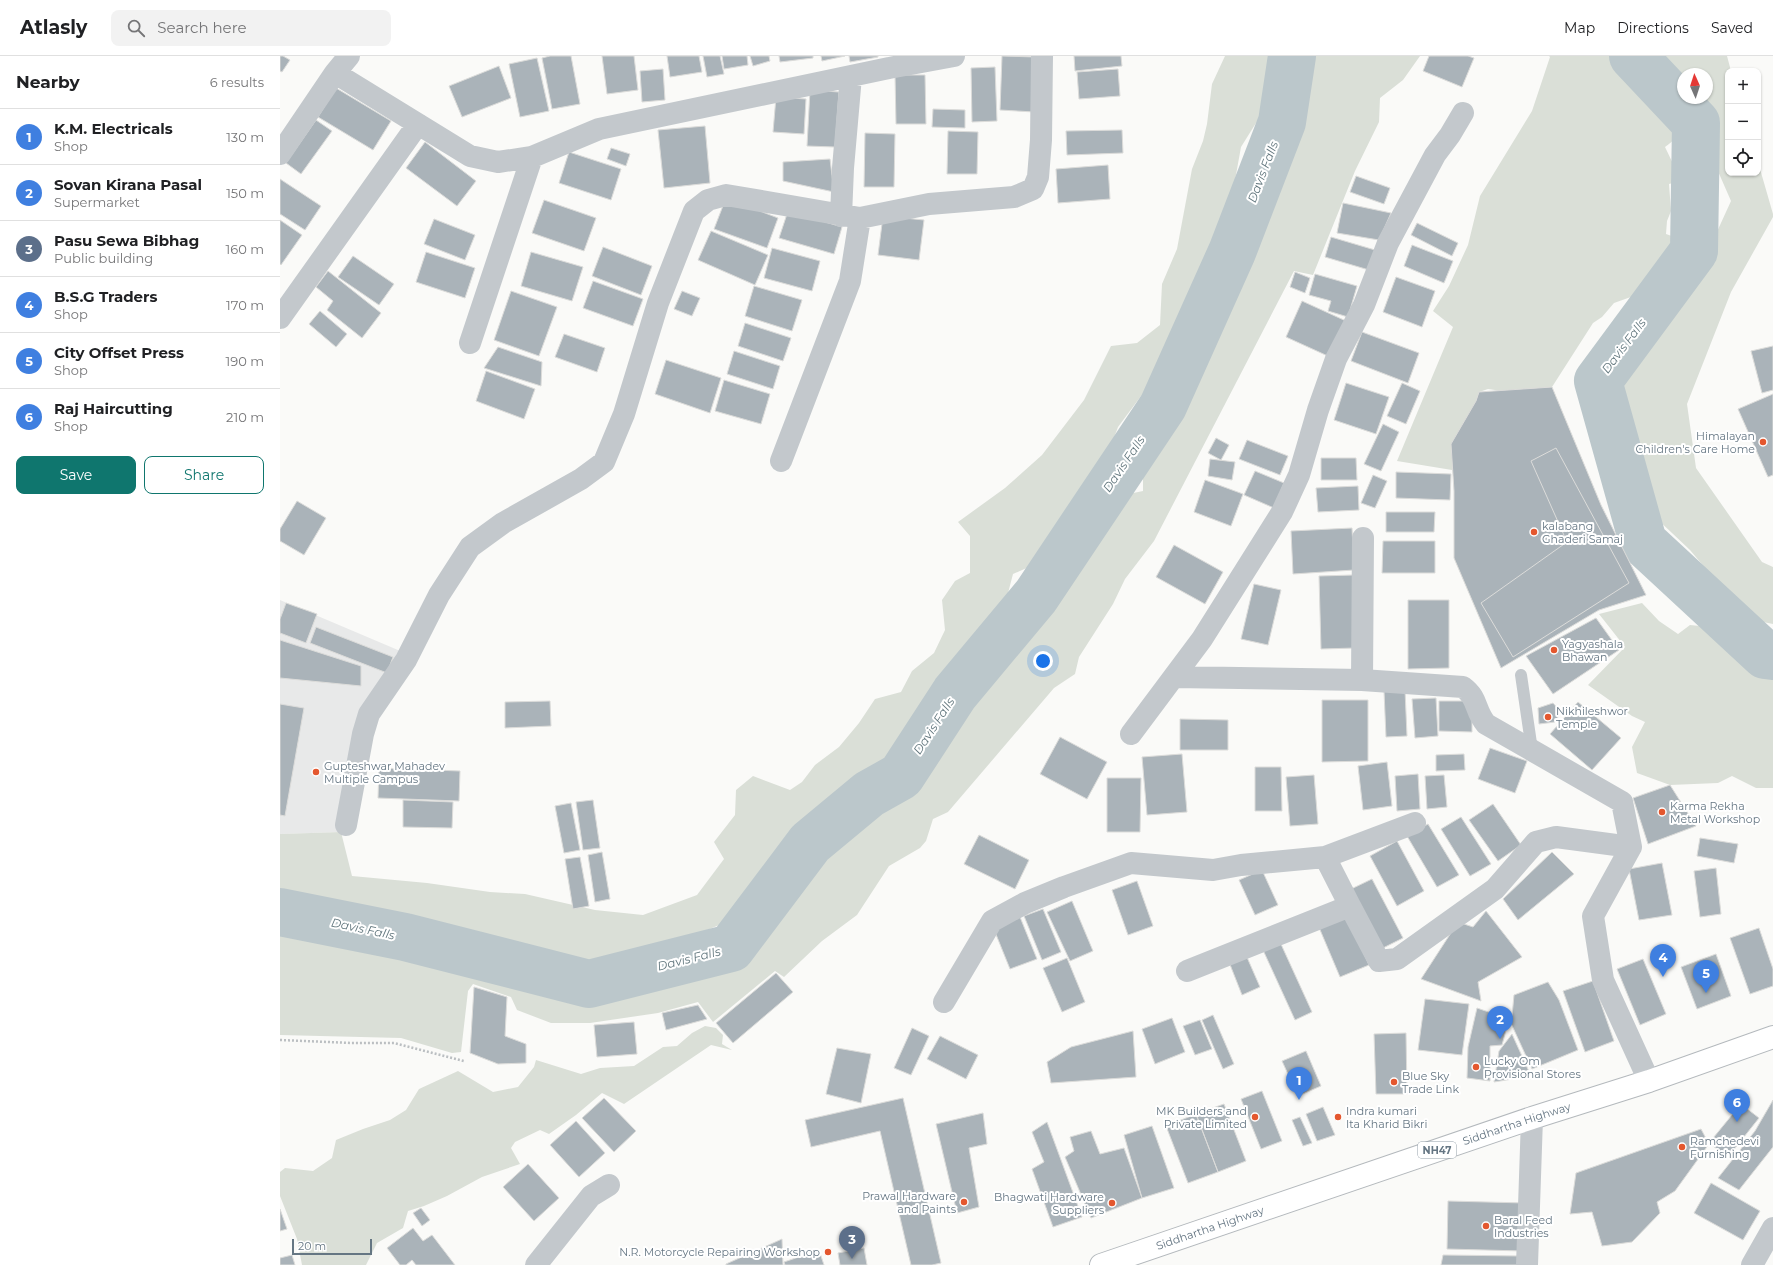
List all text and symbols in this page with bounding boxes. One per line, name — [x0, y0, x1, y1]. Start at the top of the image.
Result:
search box — [111, 10, 391, 46]
text: Atlasly — [20, 16, 87, 39]
icon: search — [125, 17, 147, 39]
text: Search here — [157, 18, 247, 37]
text: Map — [1564, 19, 1595, 37]
text: Directions — [1617, 19, 1689, 37]
text: Saved — [1711, 19, 1753, 37]
north arrow — [1677, 68, 1713, 104]
map controls — [1725, 68, 1761, 176]
button: + — [1725, 68, 1761, 104]
text: Nearby — [16, 72, 80, 92]
text: 6 results — [210, 74, 264, 90]
button: − — [1725, 104, 1761, 140]
text: K.M. Electricals — [54, 119, 173, 138]
text: 1 — [26, 129, 32, 145]
text: 130 m — [226, 129, 264, 145]
text: Shop — [54, 138, 88, 154]
water label: Davis Falls — [1244, 139, 1281, 205]
button: locate — [1725, 140, 1761, 176]
text: Sovan Kirana Pasal — [54, 175, 202, 194]
text: 2 — [25, 185, 33, 201]
text: 150 m — [226, 185, 264, 201]
text: Supermarket — [54, 194, 140, 210]
text: Pasu Sewa Bibhag — [54, 231, 199, 250]
text: 3 — [25, 241, 33, 257]
text: 160 m — [226, 241, 264, 257]
text: Public building — [54, 250, 153, 266]
text: B.S.G Traders — [54, 287, 158, 306]
text: 4 — [25, 297, 33, 313]
text: 170 m — [226, 297, 264, 313]
text: Shop — [54, 306, 88, 322]
water label: Davis Falls — [1598, 315, 1649, 376]
text: City Offset Press — [54, 343, 184, 362]
text: 5 — [25, 353, 33, 369]
text: 190 m — [226, 353, 264, 369]
text: Shop — [54, 362, 88, 378]
text: Raj Haircutting — [54, 399, 173, 418]
text: 6 — [25, 409, 33, 425]
text: 210 m — [226, 409, 264, 425]
text: Shop — [54, 418, 88, 434]
place label: Himalayan Children's Care Home — [1635, 429, 1755, 456]
water label: Davis Falls — [1099, 433, 1148, 495]
marker: Himalayan Children's Care Home — [1758, 437, 1768, 447]
button: Save — [16, 456, 136, 494]
button: Share — [144, 456, 264, 494]
place label: kalabang Ghaderi Samaj — [1542, 519, 1623, 546]
marker: kalabang Ghaderi Samaj — [1529, 527, 1539, 537]
place label: Yagyashala Bhawan — [1562, 637, 1623, 664]
marker: Yagyashala Bhawan — [1549, 645, 1559, 655]
your location — [1033, 651, 1053, 671]
water label: Davis Falls — [910, 694, 958, 757]
place label: Nikhileshwor Temple — [1556, 704, 1628, 731]
marker: Nikhileshwor Temple — [1543, 712, 1553, 722]
place label: Gupteshwar Mahadev Multiple Campus — [324, 759, 445, 786]
marker: Gupteshwar Mahadev Multiple Campus — [311, 767, 321, 777]
place label: Karma Rekha Metal Workshop — [1670, 799, 1760, 826]
marker: Karma Rekha Metal Workshop — [1657, 807, 1667, 817]
water label: Davis Falls — [330, 914, 396, 943]
water label: Davis Falls — [656, 943, 722, 974]
pin: 4 — [1650, 944, 1676, 977]
pin: 5 — [1693, 960, 1719, 993]
pin: 2 — [1487, 1006, 1513, 1039]
place label: Lucky Om Provisional Stores — [1484, 1054, 1581, 1081]
marker: Lucky Om Provisional Stores — [1471, 1062, 1481, 1072]
pin: 1 — [1286, 1067, 1312, 1100]
place label: Blue Sky Trade Link — [1402, 1069, 1459, 1096]
marker: Blue Sky Trade Link — [1389, 1077, 1399, 1087]
pin: 6 — [1724, 1089, 1750, 1122]
street label: Siddhartha Highway — [1461, 1099, 1572, 1148]
place label: MK Builders and Private Limited — [1156, 1104, 1247, 1131]
place label: Indra kumari Ita Kharid Bikri — [1346, 1104, 1427, 1131]
marker: MK Builders and Private Limited — [1250, 1112, 1260, 1122]
marker: Indra kumari Ita Kharid Bikri — [1333, 1112, 1343, 1122]
place label: Ramchedevi Furnishing — [1690, 1134, 1759, 1161]
road number: NH47 — [1418, 1142, 1456, 1158]
marker: Ramchedevi Furnishing — [1677, 1142, 1687, 1152]
place label: Prawal Hardware and Paints — [862, 1189, 957, 1216]
place label: Bhagwati Hardware Suppliers — [994, 1190, 1105, 1217]
marker: Prawal Hardware and Paints — [959, 1197, 969, 1207]
marker: Bhagwati Hardware Suppliers — [1107, 1198, 1117, 1208]
street label: Siddhartha Highway — [1154, 1203, 1266, 1253]
place label: Baral Feed Industries — [1494, 1213, 1553, 1240]
marker: Baral Feed Industries — [1481, 1221, 1491, 1231]
pin: 3 — [839, 1226, 865, 1259]
scale bar — [292, 1237, 372, 1256]
text: 20 m — [298, 1239, 326, 1253]
place label: N.R. Motorcycle Repairing Workshop — [619, 1245, 820, 1259]
marker: N.R. Motorcycle Repairing Workshop — [823, 1247, 833, 1257]

